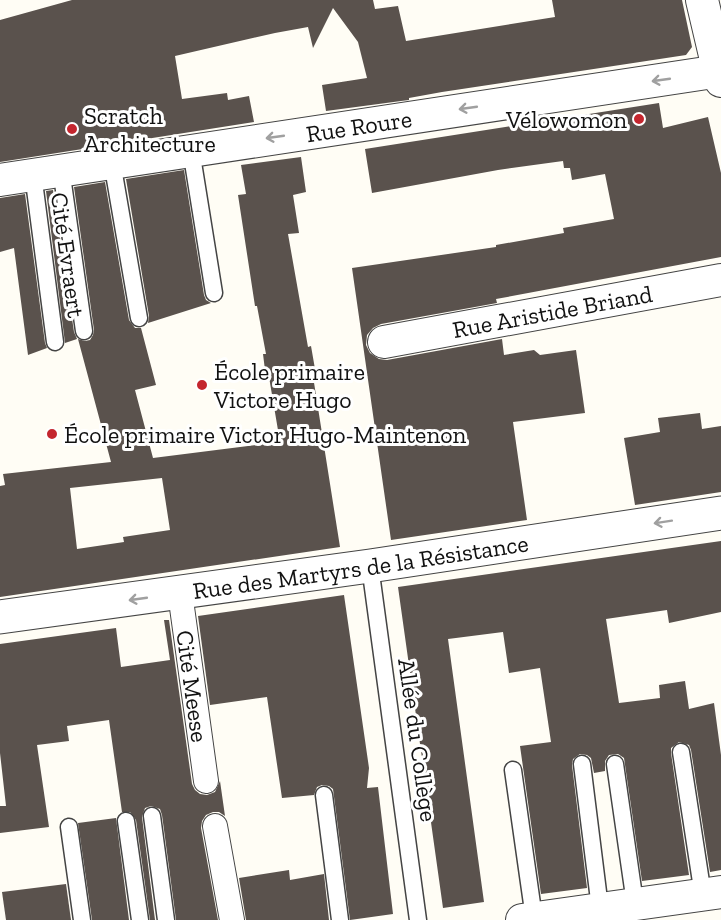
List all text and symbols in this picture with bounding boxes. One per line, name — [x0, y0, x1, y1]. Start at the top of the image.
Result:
one-way arrow — [651, 74, 671, 85]
place label: Scratch Architecture — [84, 101, 216, 158]
street label: Rue Roure — [304, 103, 414, 148]
one-way arrow — [459, 103, 478, 114]
place label: Vélowomon — [505, 105, 627, 134]
marker: Vélowomon — [632, 112, 646, 126]
marker: Scratch Architecture — [65, 122, 79, 136]
one-way arrow — [266, 132, 285, 143]
street label: Cité Evraert — [45, 191, 91, 320]
street label: Rue Aristide Briand — [450, 278, 654, 344]
place label: École primaire Victore Hugo — [213, 357, 365, 414]
marker: École primaire Victore Hugo — [195, 378, 209, 392]
place label: École primaire Victor Hugo-Maintenon — [64, 420, 466, 449]
marker: École primaire Victor Hugo-Maintenon — [45, 427, 59, 441]
one-way arrow — [654, 517, 674, 528]
street label: Rue des Martyrs de la Résistance — [191, 528, 530, 605]
one-way arrow — [128, 593, 148, 604]
street label: Cité Meese — [171, 628, 215, 744]
street label: Allée du Collège — [392, 656, 444, 824]

